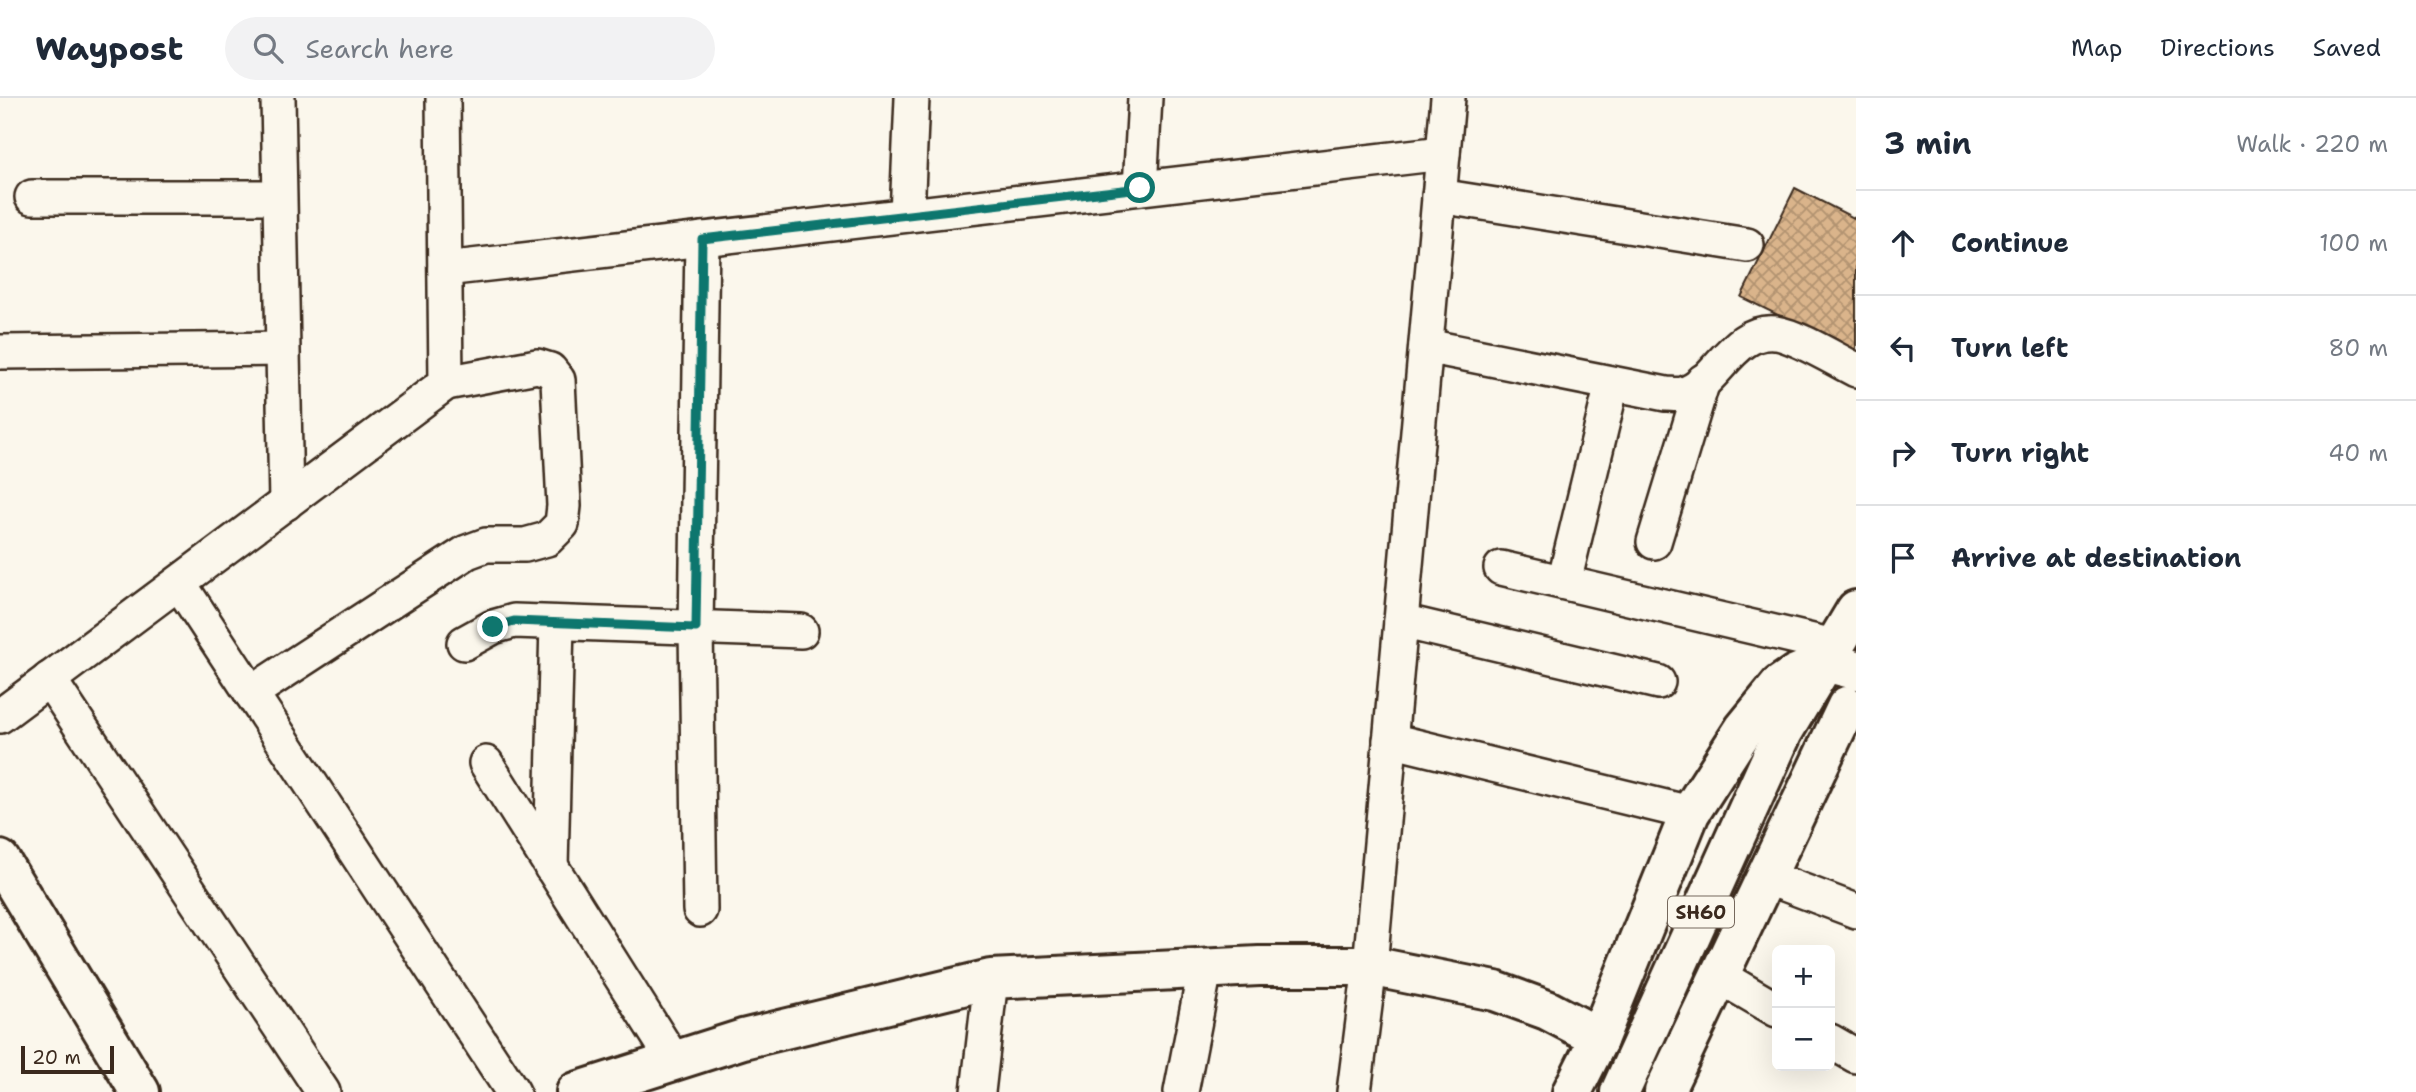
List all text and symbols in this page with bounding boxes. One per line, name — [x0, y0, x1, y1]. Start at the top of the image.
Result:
search box — [225, 17, 715, 80]
text: Waypost — [35, 26, 183, 71]
icon: search — [249, 29, 287, 67]
text: Search here — [305, 31, 454, 66]
text: Map — [2071, 32, 2122, 64]
text: Directions — [2160, 32, 2275, 64]
text: Saved — [2313, 32, 2381, 64]
text: 3 min — [1884, 123, 1971, 164]
text: Walk · 220 m — [2236, 129, 2388, 159]
route start — [1124, 172, 1155, 203]
icon: ahead — [1884, 224, 1922, 262]
text: Continue — [1951, 225, 2069, 260]
text: 100 m — [2319, 228, 2388, 258]
icon: left — [1884, 329, 1922, 367]
text: Turn left — [1951, 330, 2068, 365]
text: 80 m — [2329, 333, 2388, 363]
icon: right — [1884, 434, 1922, 472]
text: Turn right — [1951, 435, 2089, 470]
text: 40 m — [2328, 438, 2388, 468]
icon: arrive — [1884, 539, 1922, 577]
text: Arrive at destination — [1951, 540, 2241, 575]
route end — [477, 611, 508, 642]
road number: SH60 — [1668, 897, 1734, 928]
map controls — [1772, 945, 1835, 1071]
button: + — [1772, 945, 1835, 1008]
button: − — [1772, 1008, 1835, 1071]
scale bar — [21, 1043, 114, 1075]
text: 20 m — [32, 1045, 81, 1070]

